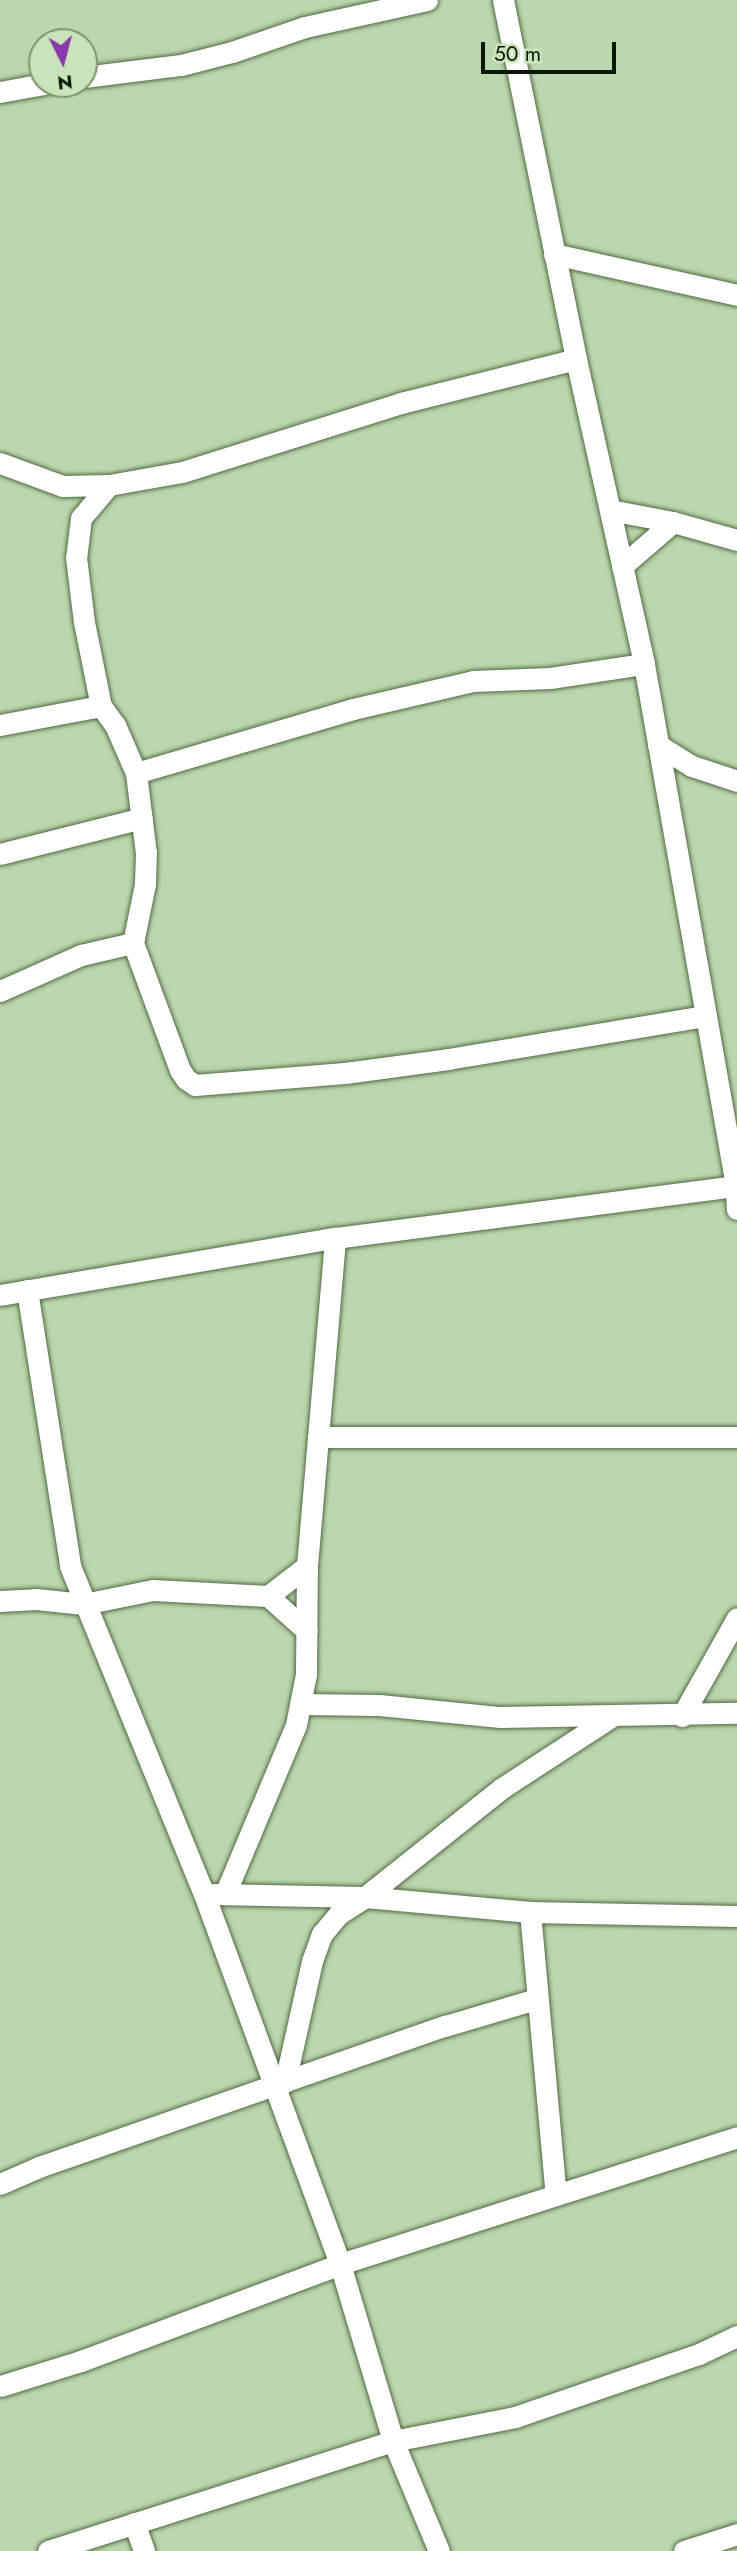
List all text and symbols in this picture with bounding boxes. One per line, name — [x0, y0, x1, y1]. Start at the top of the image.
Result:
north arrow — [28, 28, 98, 98]
scale bar — [485, 28, 620, 72]
text: 50 m — [494, 39, 541, 69]
text: N — [56, 68, 74, 97]

